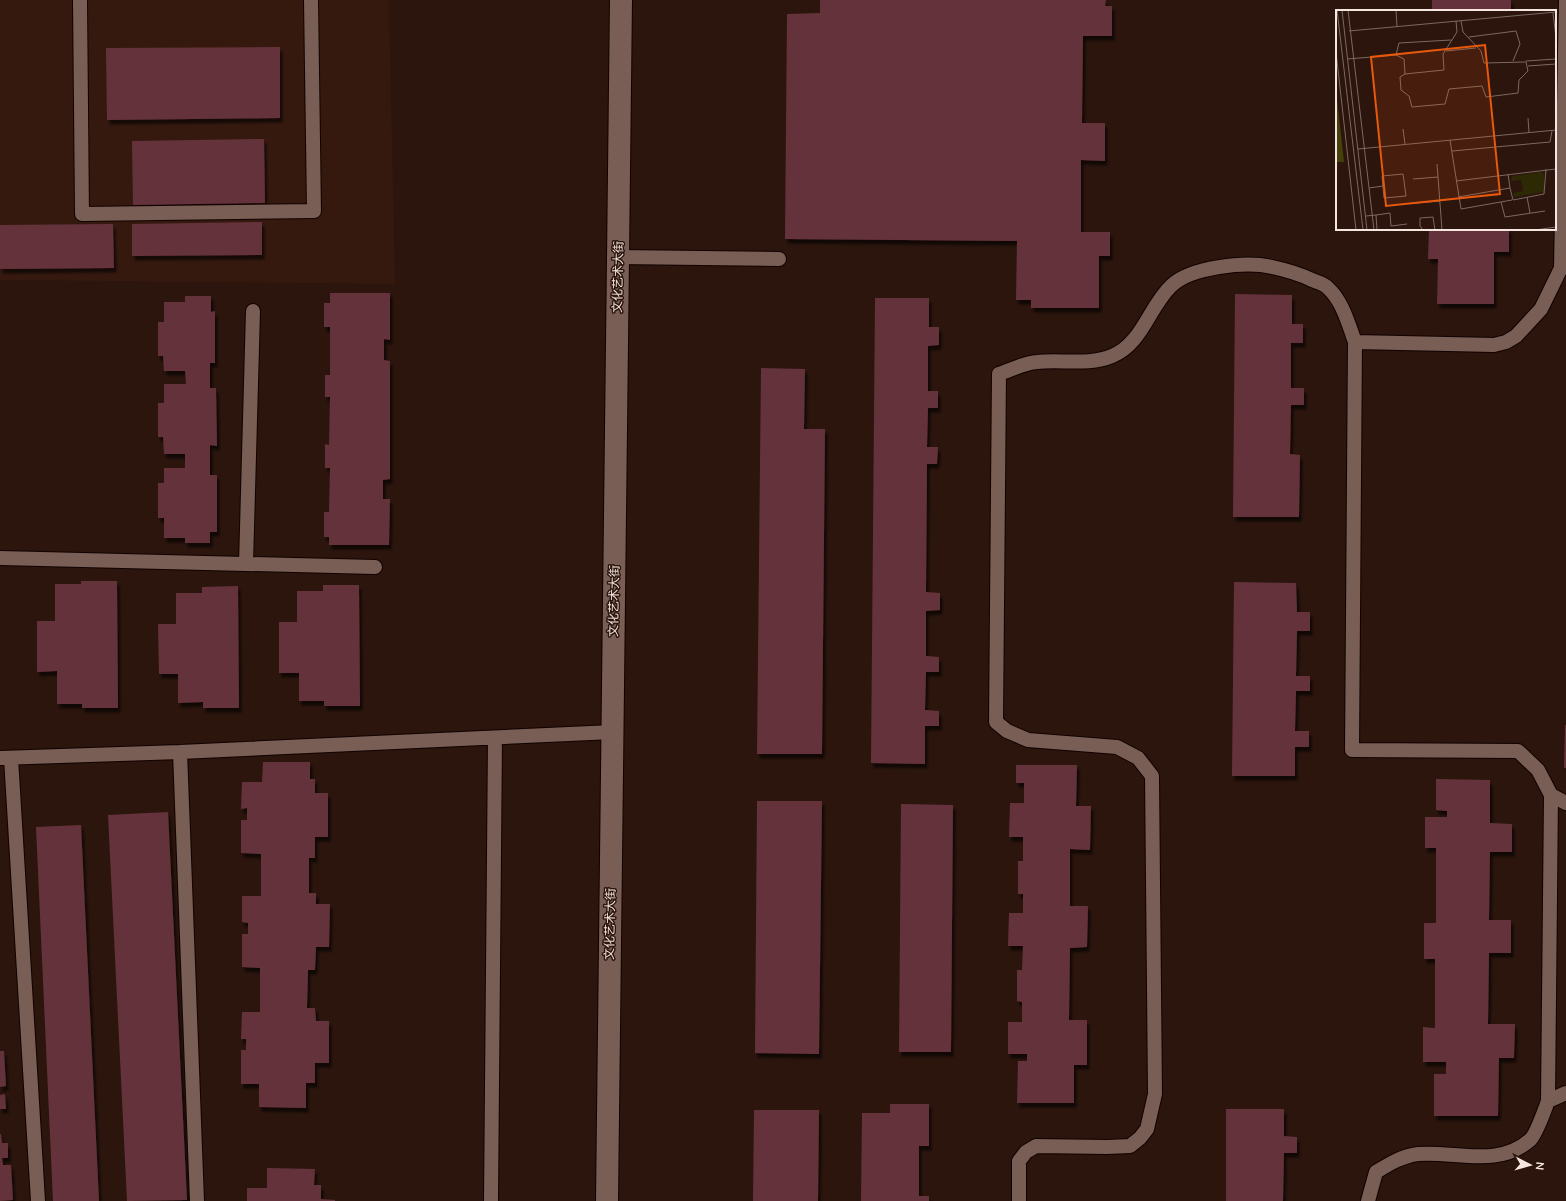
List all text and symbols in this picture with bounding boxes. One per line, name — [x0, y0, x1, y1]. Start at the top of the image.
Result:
inset map — [1336, 10, 1556, 230]
street label: 文化艺术大街 — [609, 241, 627, 313]
street label: 文化艺术大街 — [605, 565, 623, 637]
street label: 文化艺术大街 — [601, 888, 619, 960]
north arrow — [1510, 1145, 1550, 1185]
text: N — [1532, 1161, 1547, 1171]

